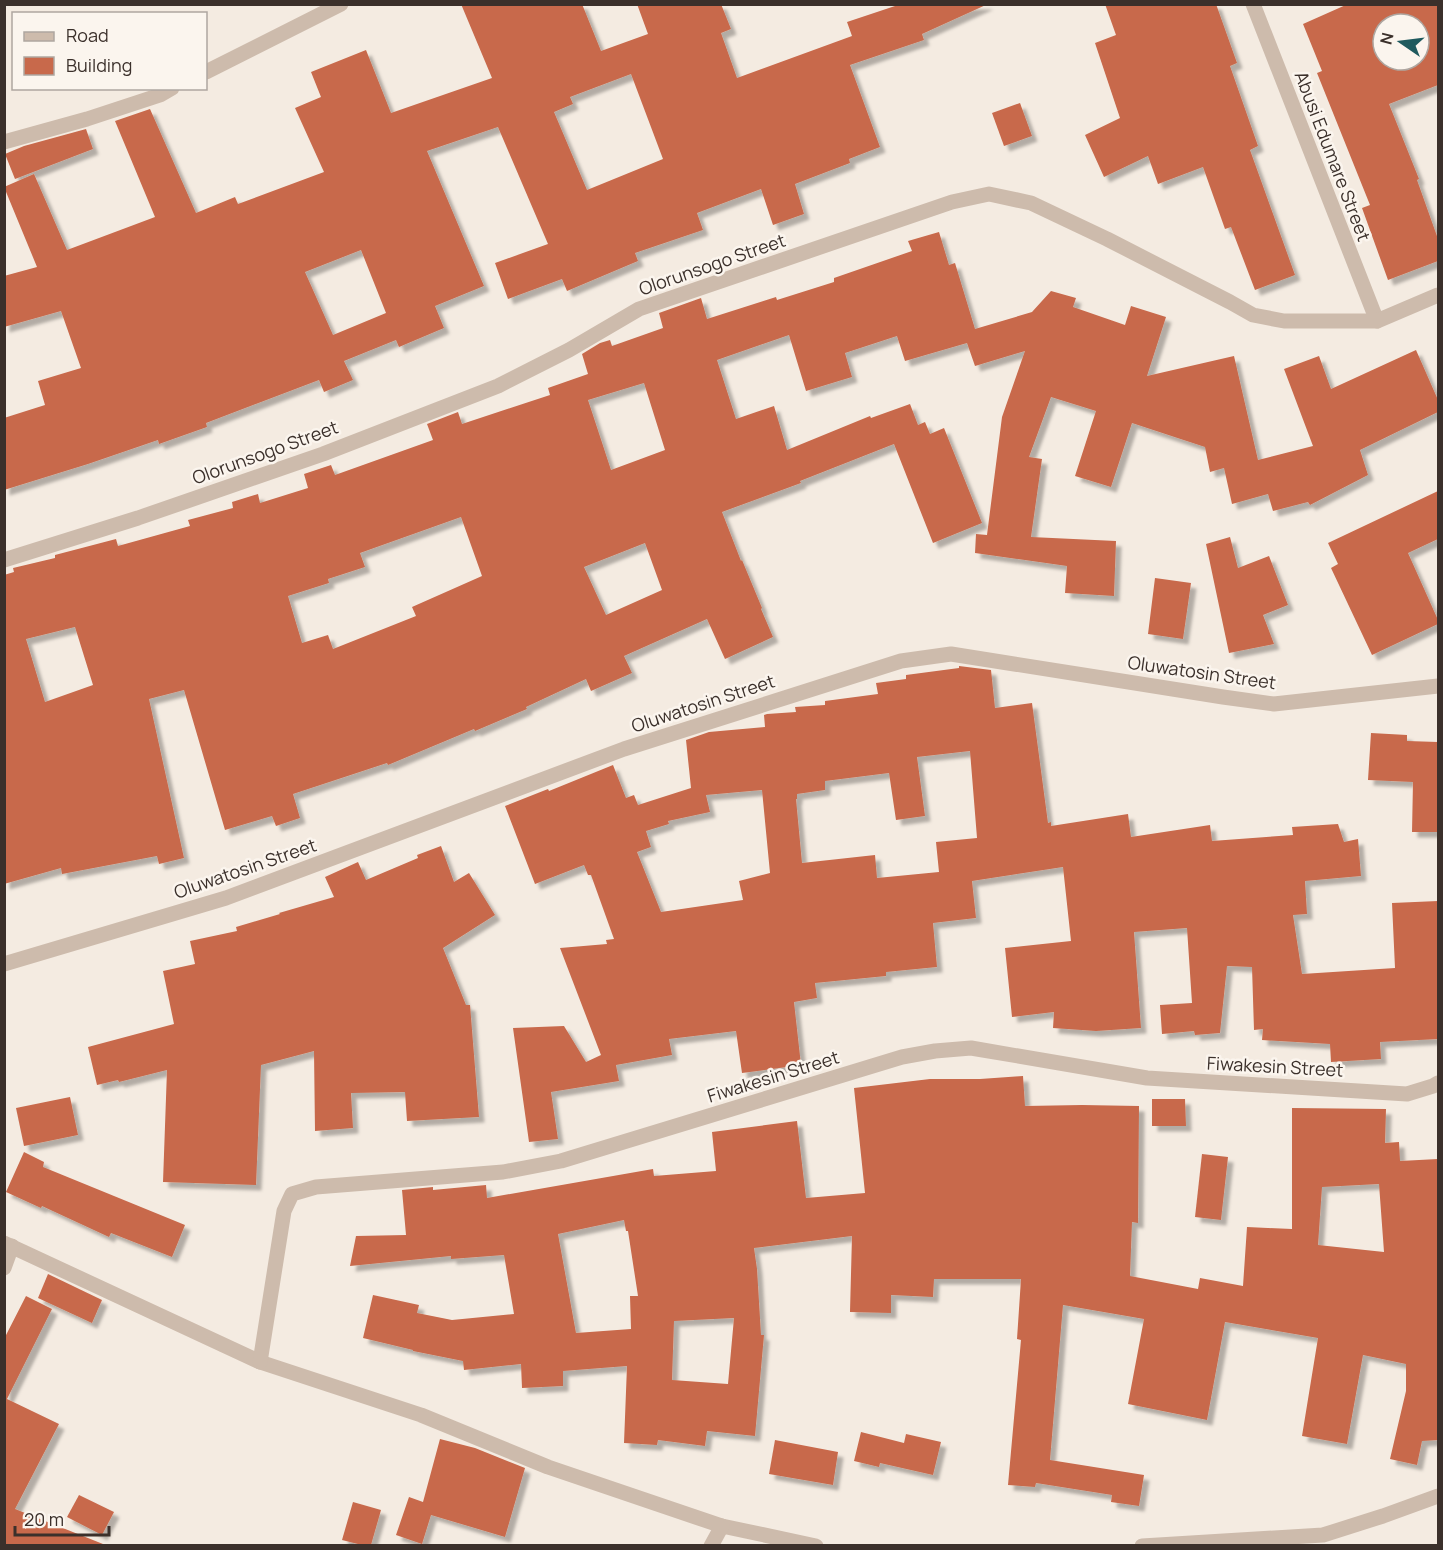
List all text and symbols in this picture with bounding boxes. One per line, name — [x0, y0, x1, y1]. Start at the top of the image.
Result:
legend — [12, 12, 207, 90]
north arrow — [1371, 12, 1431, 72]
text: Road — [66, 23, 109, 47]
text: N — [1374, 30, 1399, 47]
text: Building — [66, 53, 132, 77]
street label: Abusi Edumare Street — [1290, 68, 1376, 244]
street label: Olorunsogo Street — [635, 228, 789, 300]
street label: Olorunsogo Street — [189, 414, 341, 490]
street label: Oluwatosin Street — [1126, 650, 1278, 694]
street label: Oluwatosin Street — [628, 669, 778, 737]
street label: Oluwatosin Street — [170, 832, 320, 904]
street label: Fiwakesin Street — [704, 1045, 842, 1107]
street label: Fiwakesin Street — [1206, 1050, 1344, 1082]
scale bar — [15, 1499, 110, 1537]
text: 20 m — [24, 1507, 64, 1531]

